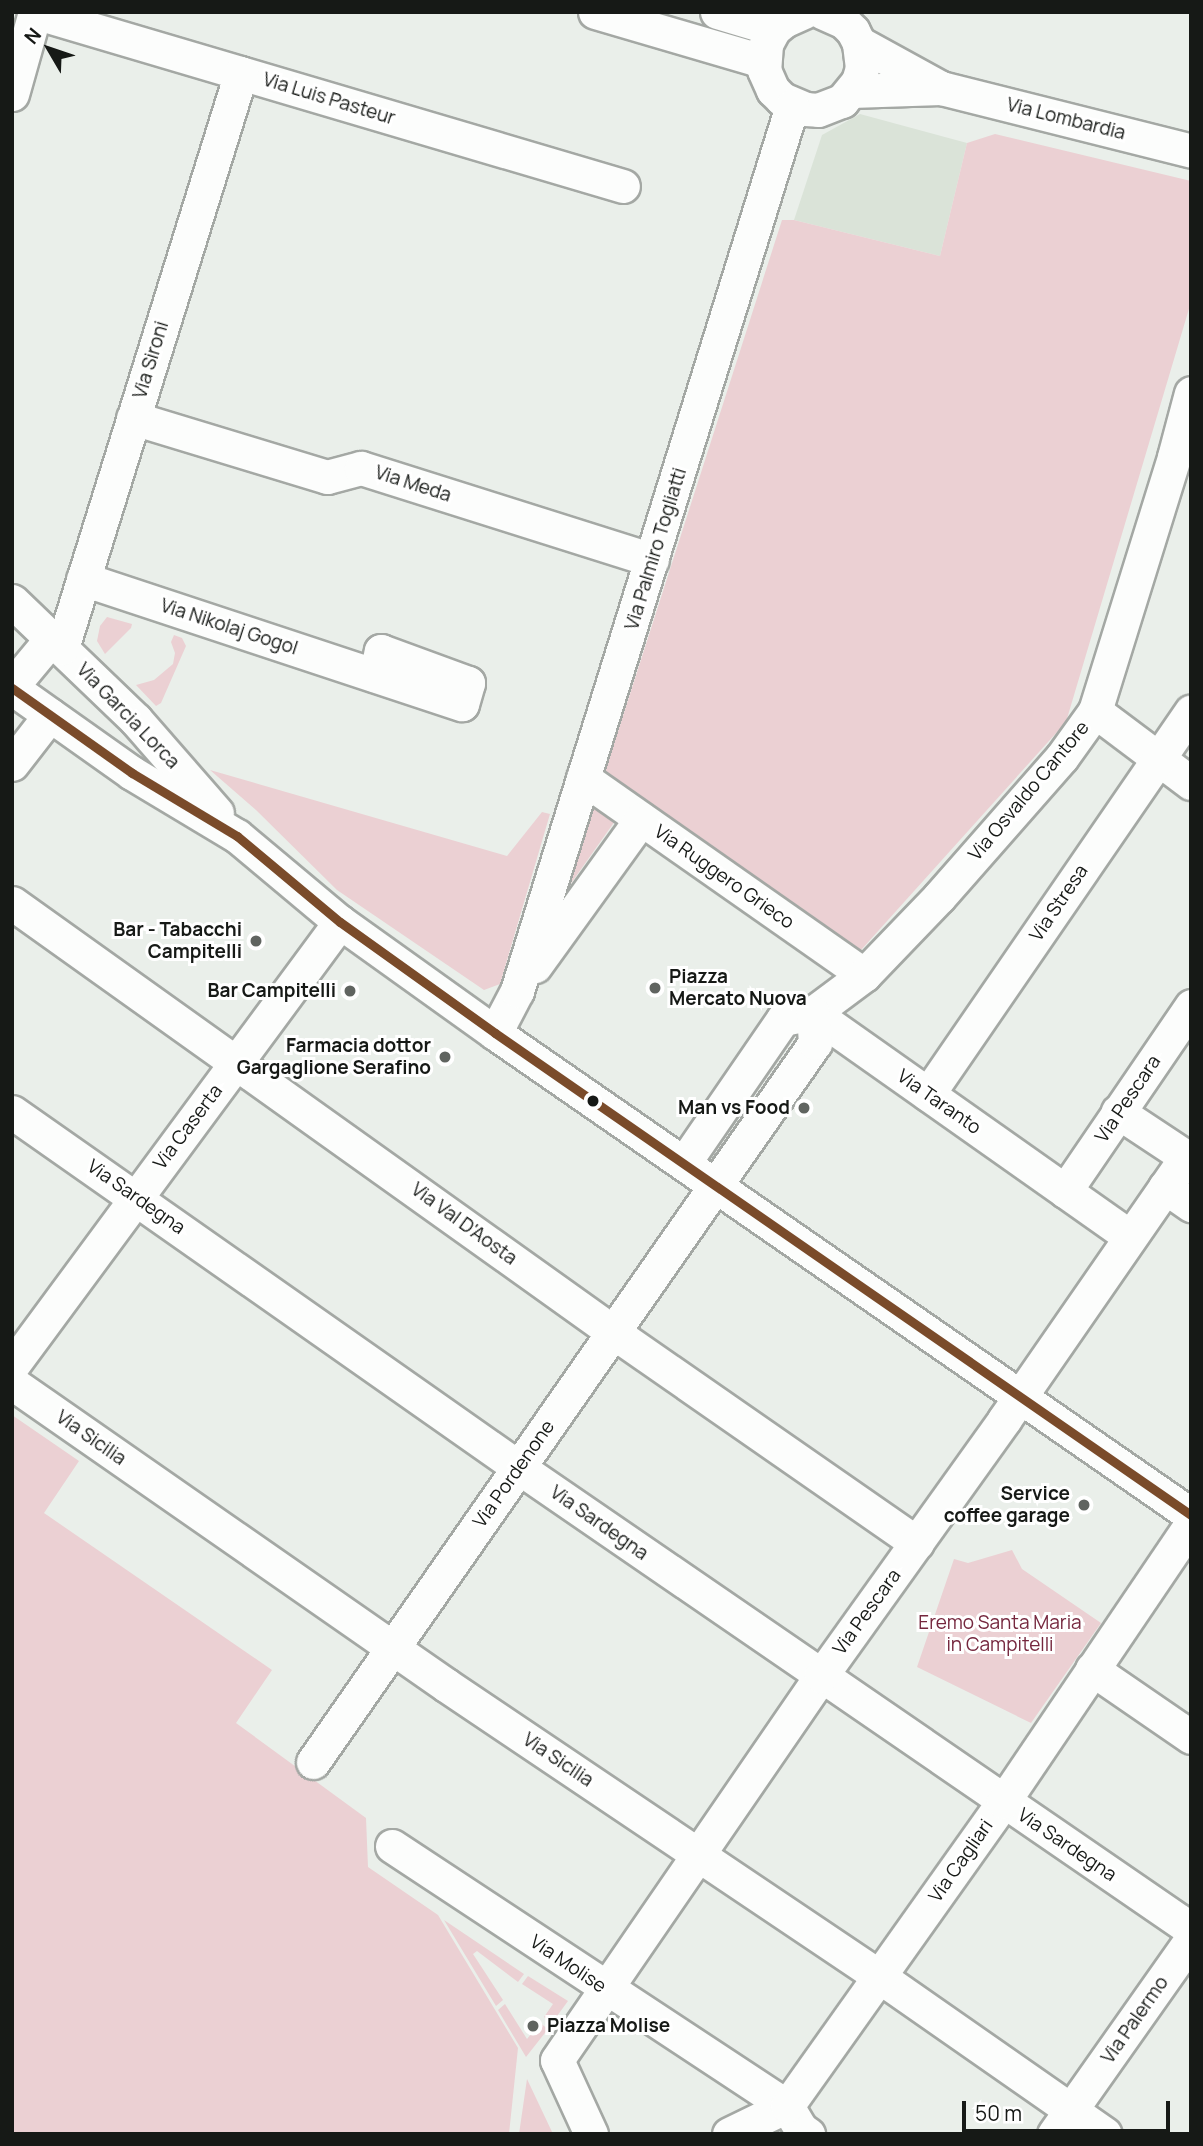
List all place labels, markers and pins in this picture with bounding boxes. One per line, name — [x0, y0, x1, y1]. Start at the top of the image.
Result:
place label: Bar - Tabacchi Campitelli — [113, 919, 242, 963]
marker: Bar - Tabacchi Campitelli — [248, 933, 264, 949]
place label: Piazza Mercato Nuova — [669, 966, 807, 1010]
place label: Bar Campitelli — [207, 980, 336, 1002]
marker: Piazza Mercato Nuova — [647, 980, 663, 996]
marker: Bar Campitelli — [342, 983, 358, 999]
place label: Farmacia dottor Gargaglione Serafino — [237, 1035, 431, 1079]
marker: Farmacia dottor Gargaglione Serafino — [437, 1049, 453, 1065]
unlabelled marker — [586, 1094, 600, 1108]
place label: Man vs Food — [678, 1097, 790, 1119]
marker: Man vs Food — [796, 1100, 812, 1116]
place label: Service coffee garage — [944, 1483, 1070, 1527]
marker: Service coffee garage — [1076, 1497, 1092, 1513]
place label: Piazza Molise — [547, 2015, 670, 2037]
marker: Piazza Molise — [525, 2018, 541, 2034]

